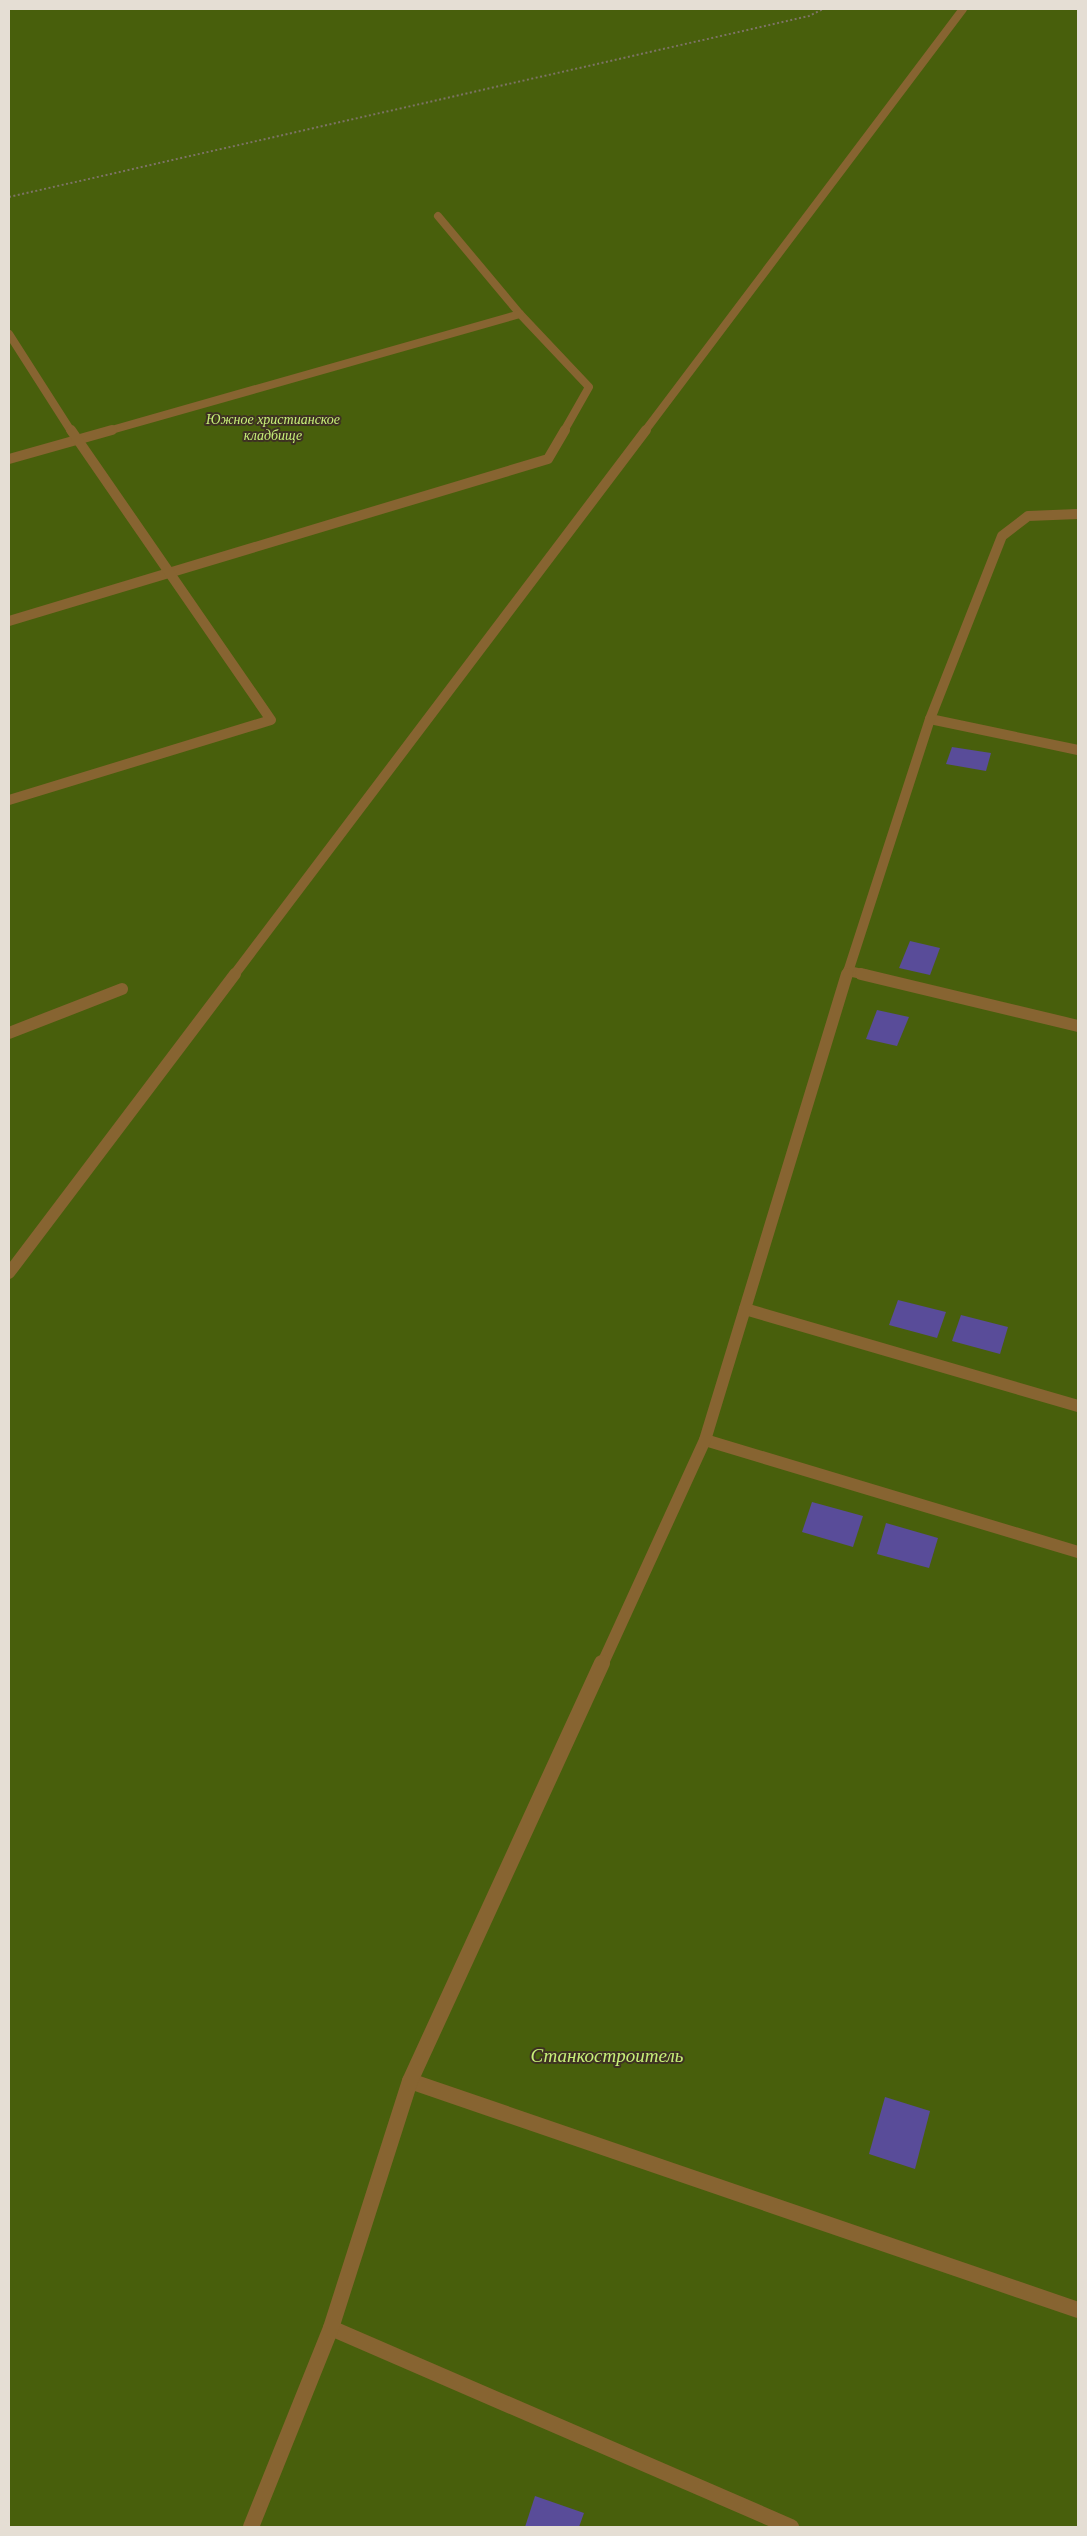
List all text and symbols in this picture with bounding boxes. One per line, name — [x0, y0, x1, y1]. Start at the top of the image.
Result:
park label: Южное христианское кладбище — [205, 412, 340, 443]
park label: Станкостроитель — [531, 2045, 684, 2066]

